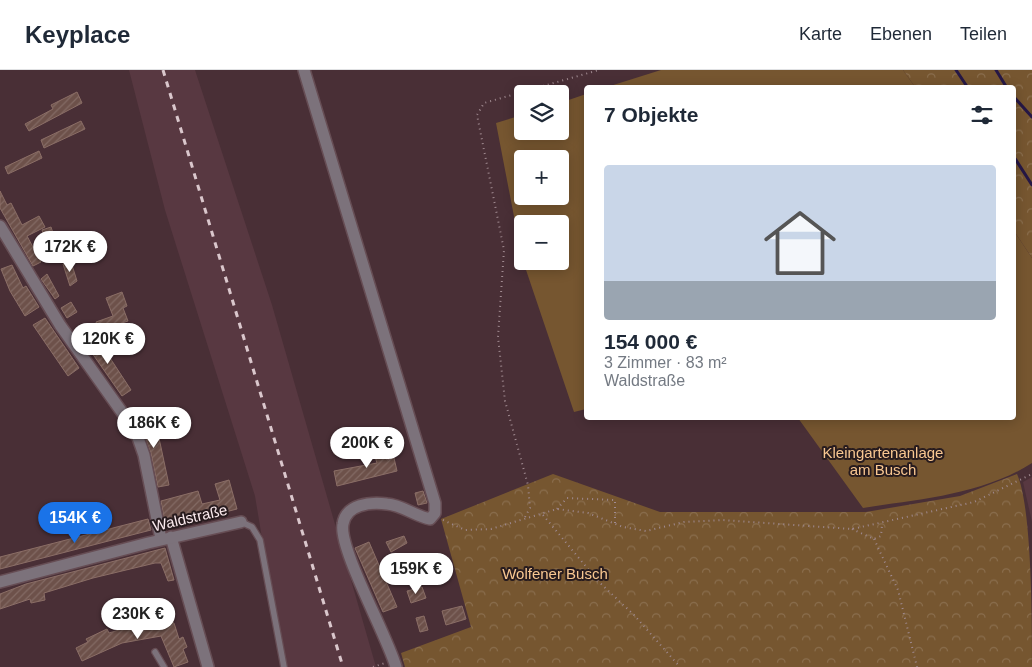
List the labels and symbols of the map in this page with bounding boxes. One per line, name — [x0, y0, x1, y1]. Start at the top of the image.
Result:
pin: 172K € — [29, 230, 111, 273]
pin: 120K € — [67, 322, 149, 365]
pin: 186K € — [113, 406, 195, 449]
pin: 200K € — [326, 426, 408, 469]
park label: Kleingartenanlage am Busch — [823, 444, 943, 478]
street label: Waldstraße — [151, 501, 229, 534]
pin: 154K € — [34, 502, 116, 544]
pin: 159K € — [375, 552, 457, 595]
park label: Wolfener Busch — [502, 565, 608, 582]
pin: 230K € — [97, 598, 179, 640]

